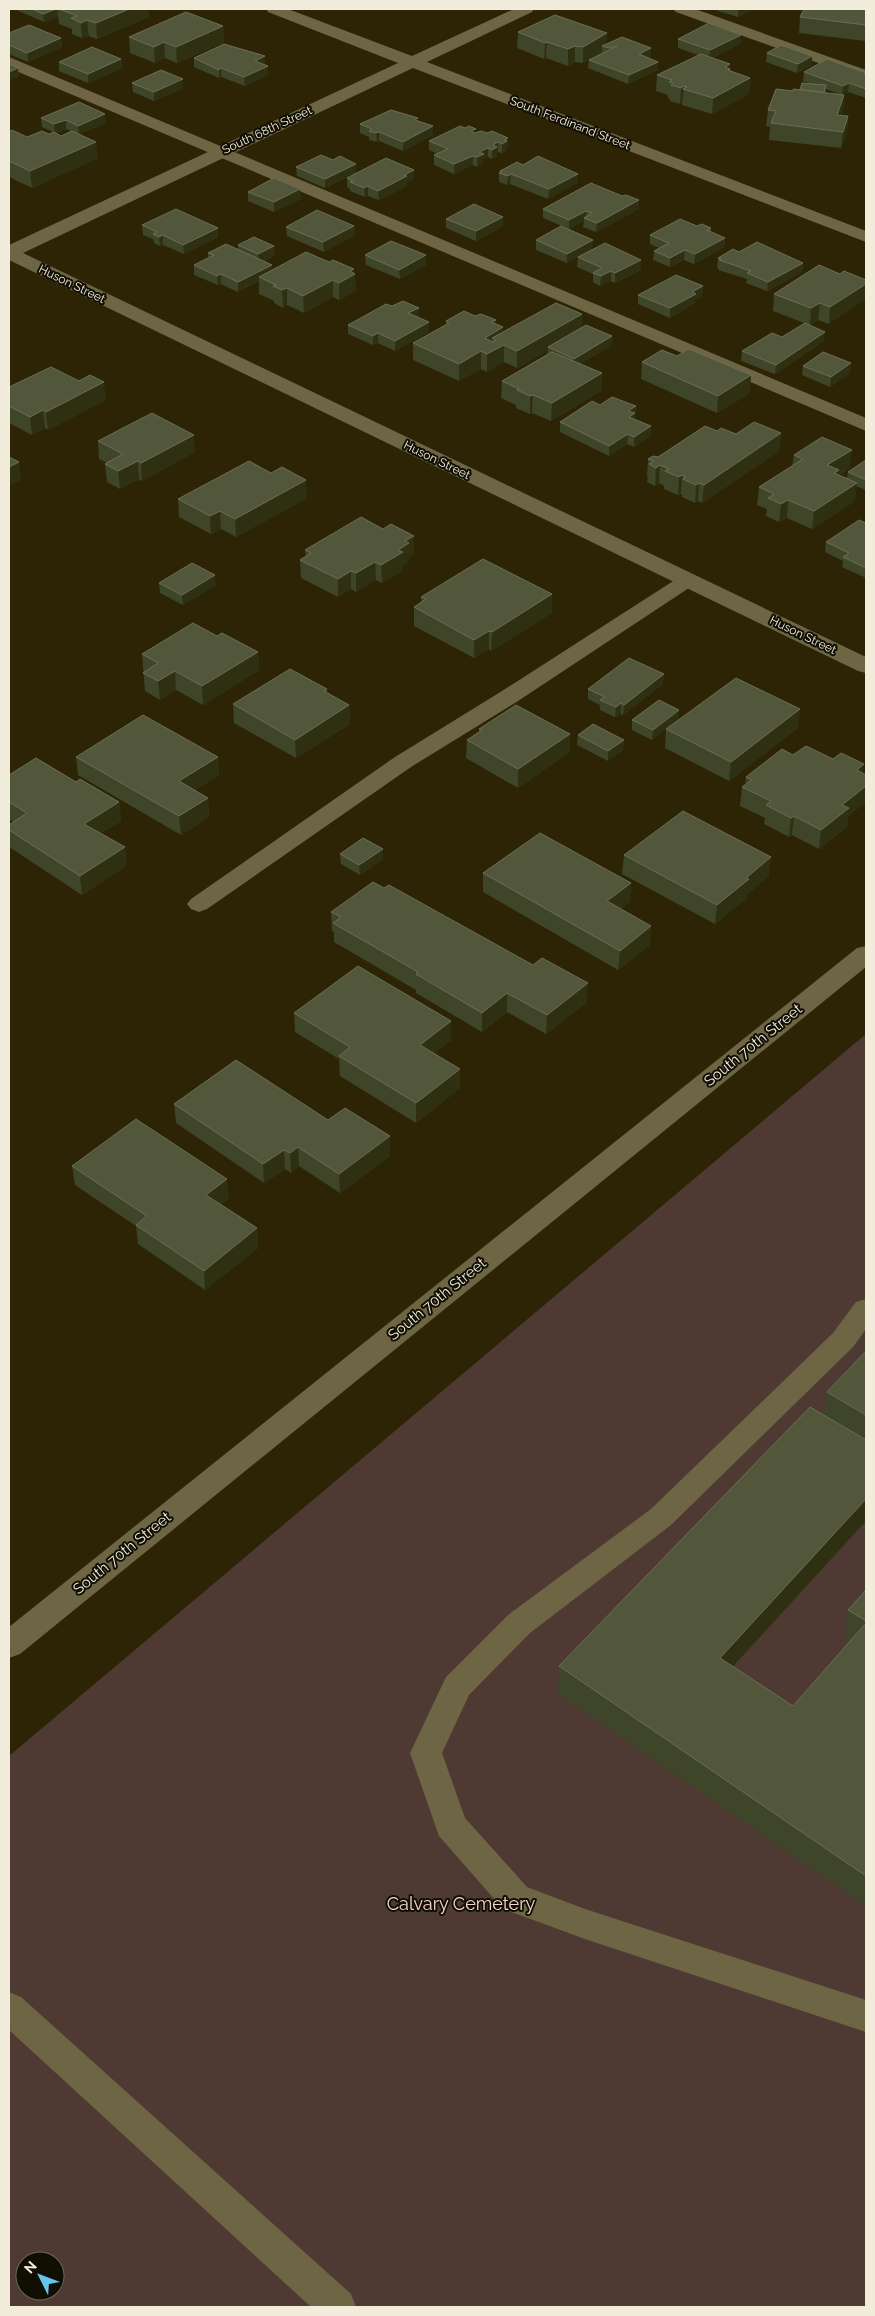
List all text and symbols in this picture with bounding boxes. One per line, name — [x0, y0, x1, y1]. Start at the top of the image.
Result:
street label: South Ferdinand Street — [508, 94, 632, 152]
street label: South 68th Street — [220, 103, 314, 157]
street label: Huson Street — [36, 262, 108, 306]
street label: Huson Street — [401, 438, 473, 482]
street label: Huson Street — [767, 613, 839, 657]
street label: South 70th Street — [700, 1000, 806, 1090]
street label: South 70th Street — [384, 1254, 490, 1344]
street label: South 70th Street — [69, 1508, 175, 1598]
park label: Calvary Cemetery — [387, 1893, 536, 1914]
north arrow — [15, 2251, 65, 2301]
text: N — [21, 2258, 40, 2277]

